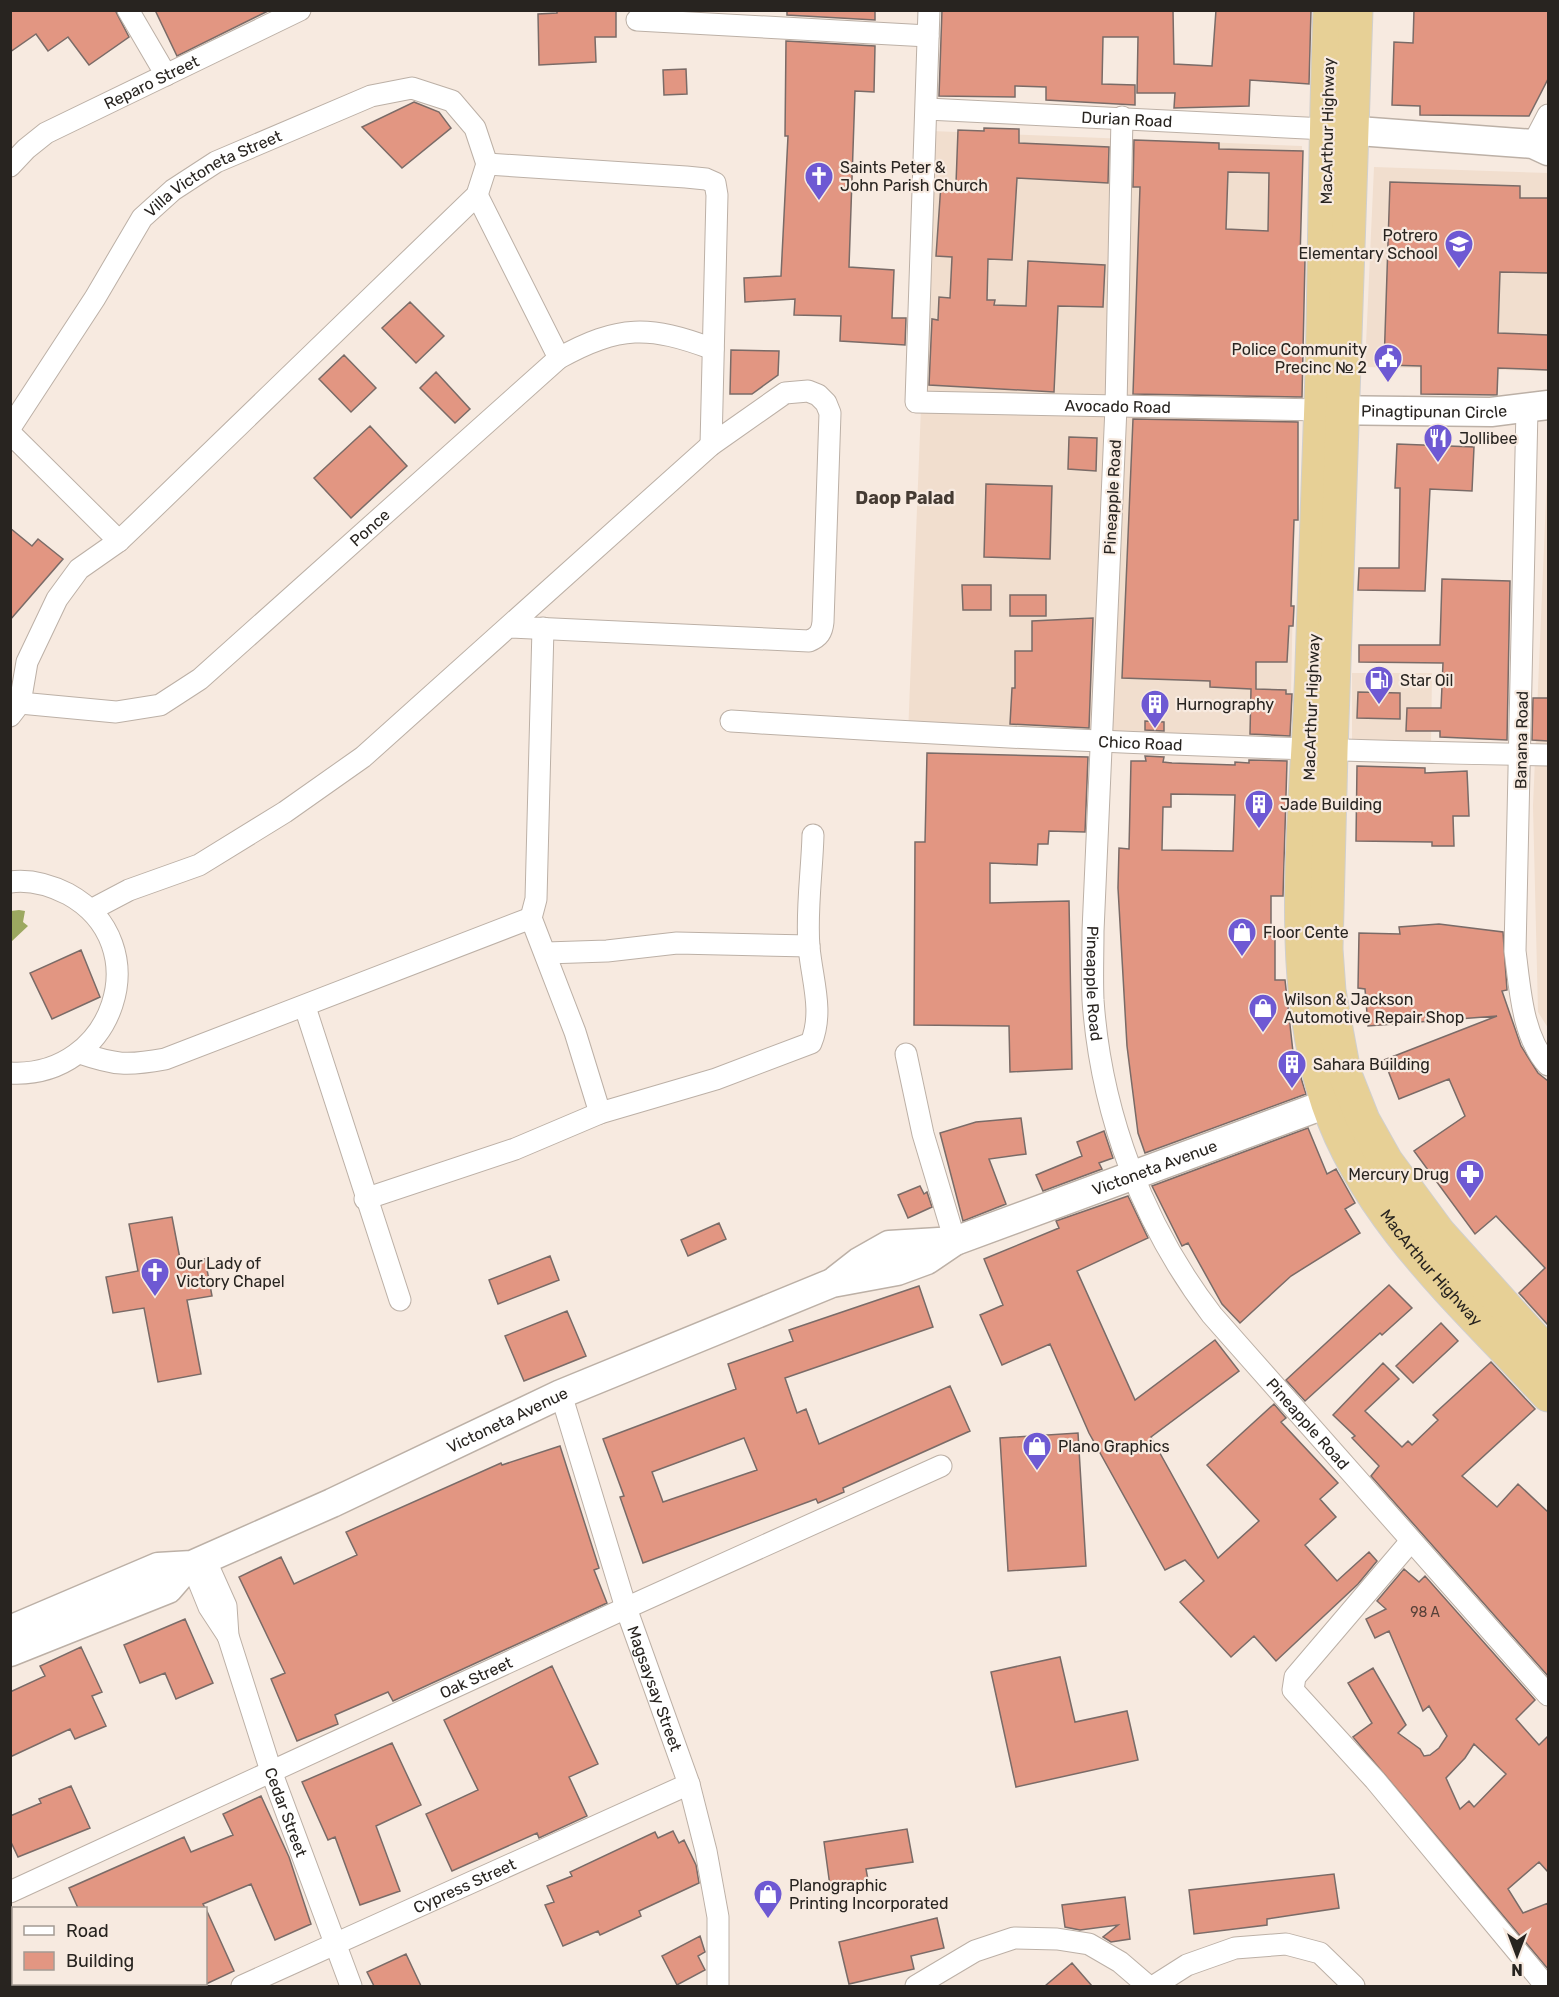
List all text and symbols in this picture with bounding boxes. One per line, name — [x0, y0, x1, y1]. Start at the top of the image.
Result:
street label: Reparo Street — [101, 51, 202, 113]
street label: MacArthur Highway — [1317, 57, 1338, 205]
street label: Durian Road — [1081, 108, 1173, 131]
street label: Villa Victoneta Street — [141, 126, 285, 221]
place label: Saints Peter & John Parish Church — [840, 158, 988, 195]
church icon: Saints Peter & John Parish Church — [803, 160, 835, 202]
place label: Potrero Elementary School — [1298, 226, 1438, 263]
school or university icon: Potrero Elementary School — [1443, 228, 1475, 270]
place label: Police Community Precinc № 2 — [1232, 340, 1367, 377]
public building icon: Police Community Precinc № 2 — [1372, 342, 1404, 384]
street label: Avocado Road — [1064, 396, 1171, 417]
street label: Pinagtipunan Circle — [1361, 401, 1508, 422]
restaurant icon: Jollibee — [1422, 422, 1454, 464]
place label: Jollibee — [1459, 429, 1517, 448]
street label: Pineapple Road — [1100, 439, 1125, 555]
district label: Daop Palad — [855, 487, 955, 509]
street label: Ponce — [346, 505, 394, 551]
street label: MacArthur Highway — [1299, 633, 1324, 781]
fuel station icon: Star Oil — [1363, 664, 1395, 706]
place label: Star Oil — [1400, 671, 1453, 690]
building icon: Hurnography — [1139, 688, 1171, 730]
street label: Banana Road — [1511, 691, 1532, 789]
place label: Hurnography — [1176, 695, 1274, 714]
street label: Chico Road — [1098, 732, 1183, 755]
building icon: Jade Building — [1243, 788, 1275, 830]
place label: Jade Building — [1280, 795, 1382, 814]
shop icon: Floor Cente — [1226, 916, 1258, 958]
place label: Floor Cente — [1263, 923, 1349, 942]
street label: Pineapple Road — [1083, 925, 1106, 1042]
place label: Wilson & Jackson Automotive Repair Shop — [1284, 990, 1464, 1027]
shop icon: Wilson & Jackson Automotive Repair Shop — [1247, 992, 1279, 1034]
building icon: Sahara Building — [1276, 1048, 1308, 1090]
place label: Sahara Building — [1313, 1055, 1430, 1074]
street label: Victoneta Avenue — [1089, 1136, 1220, 1200]
pharmacy icon: Mercury Drug — [1454, 1158, 1486, 1200]
place label: Mercury Drug — [1348, 1165, 1449, 1184]
street label: MacArthur Highway — [1376, 1206, 1486, 1330]
place label: Our Lady of Victory Chapel — [176, 1254, 285, 1291]
church icon: Our Lady of Victory Chapel — [139, 1256, 171, 1298]
street label: Pineapple Road — [1262, 1374, 1353, 1474]
street label: Victoneta Avenue — [444, 1383, 571, 1457]
shop icon: Plano Graphics — [1021, 1430, 1053, 1472]
place label: Plano Graphics — [1058, 1437, 1170, 1456]
house number: 98 A — [1410, 1604, 1440, 1621]
street label: Magsaysay Street — [623, 1623, 685, 1754]
street label: Oak Street — [437, 1653, 515, 1703]
street label: Cedar Street — [261, 1765, 311, 1860]
street label: Cypress Street — [410, 1855, 519, 1917]
place label: Planographic Printing Incorporated — [789, 1876, 948, 1913]
shop icon: Planographic Printing Incorporated — [752, 1878, 784, 1920]
legend — [12, 1907, 207, 1985]
text: Road — [66, 1920, 109, 1942]
north arrow — [1487, 1925, 1547, 1985]
text: Building — [66, 1950, 134, 1972]
text: N — [1511, 1960, 1523, 1979]

